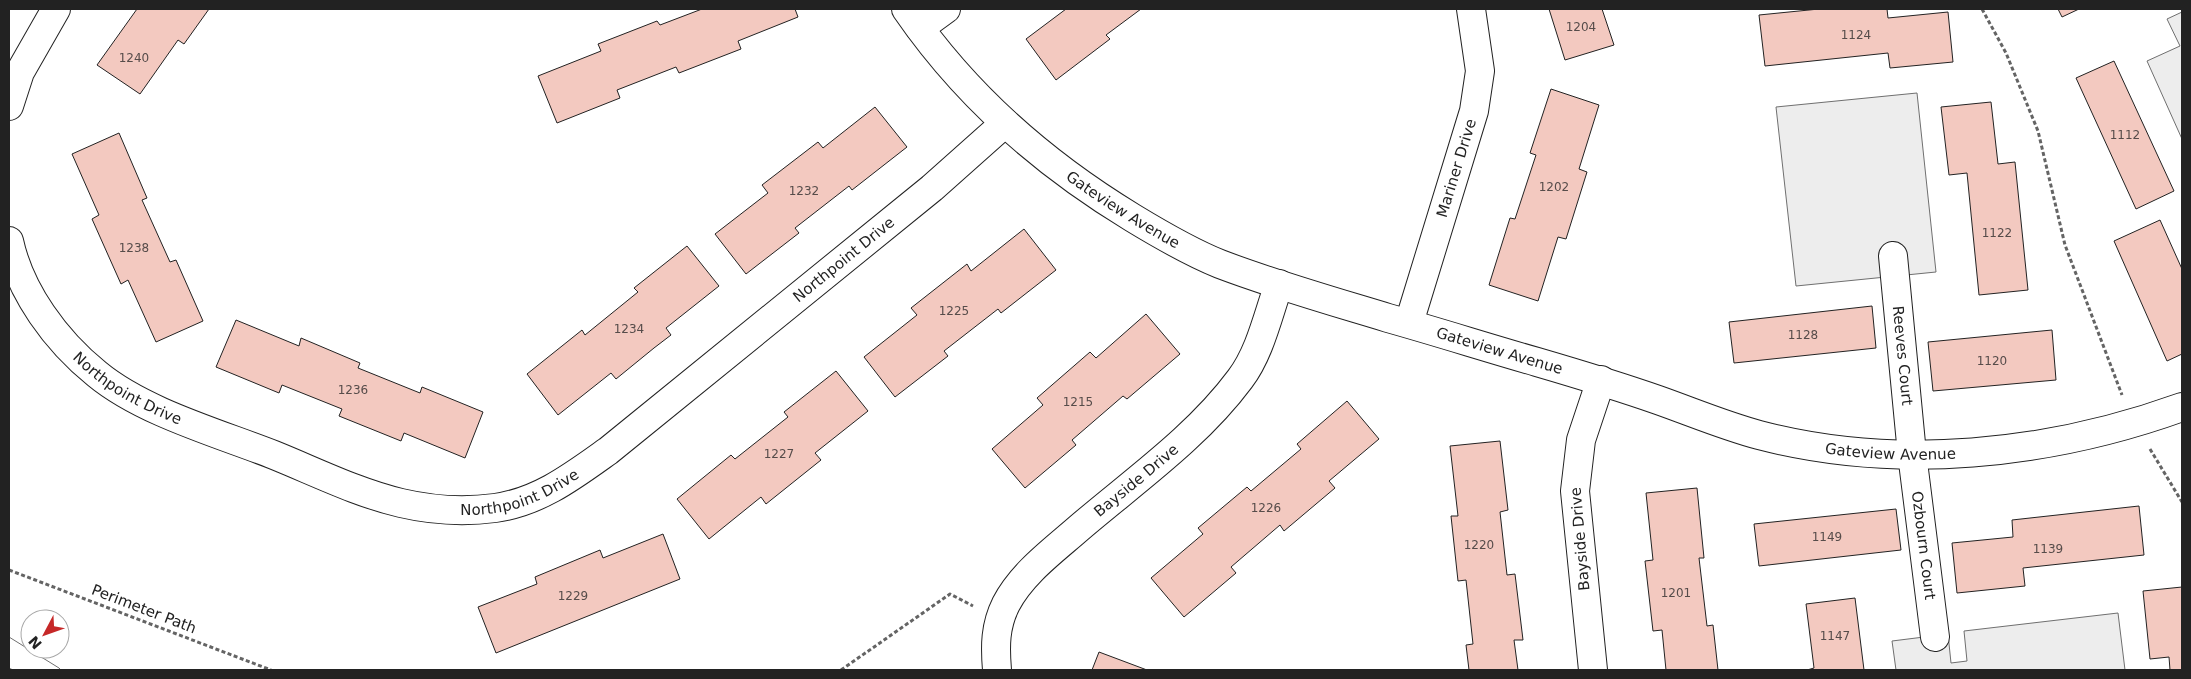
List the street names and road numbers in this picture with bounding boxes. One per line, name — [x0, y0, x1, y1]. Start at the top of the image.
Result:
street label: Mariner Drive — [1433, 117, 1480, 220]
street label: Gateview Avenue — [1063, 167, 1183, 252]
street label: Northpoint Drive — [790, 213, 898, 306]
street label: Reeves Court — [1889, 305, 1916, 406]
street label: Gateview Avenue — [1434, 323, 1565, 378]
street label: Northpoint Drive — [69, 348, 184, 429]
street label: Gateview Avenue — [1824, 439, 1956, 464]
street label: Bayside Drive — [1090, 440, 1182, 521]
street label: Northpoint Drive — [460, 465, 582, 519]
street label: Bayside Drive — [1567, 486, 1593, 592]
street label: Ozbourn Court — [1908, 490, 1939, 601]
street label: Perimeter Path — [89, 581, 199, 637]

